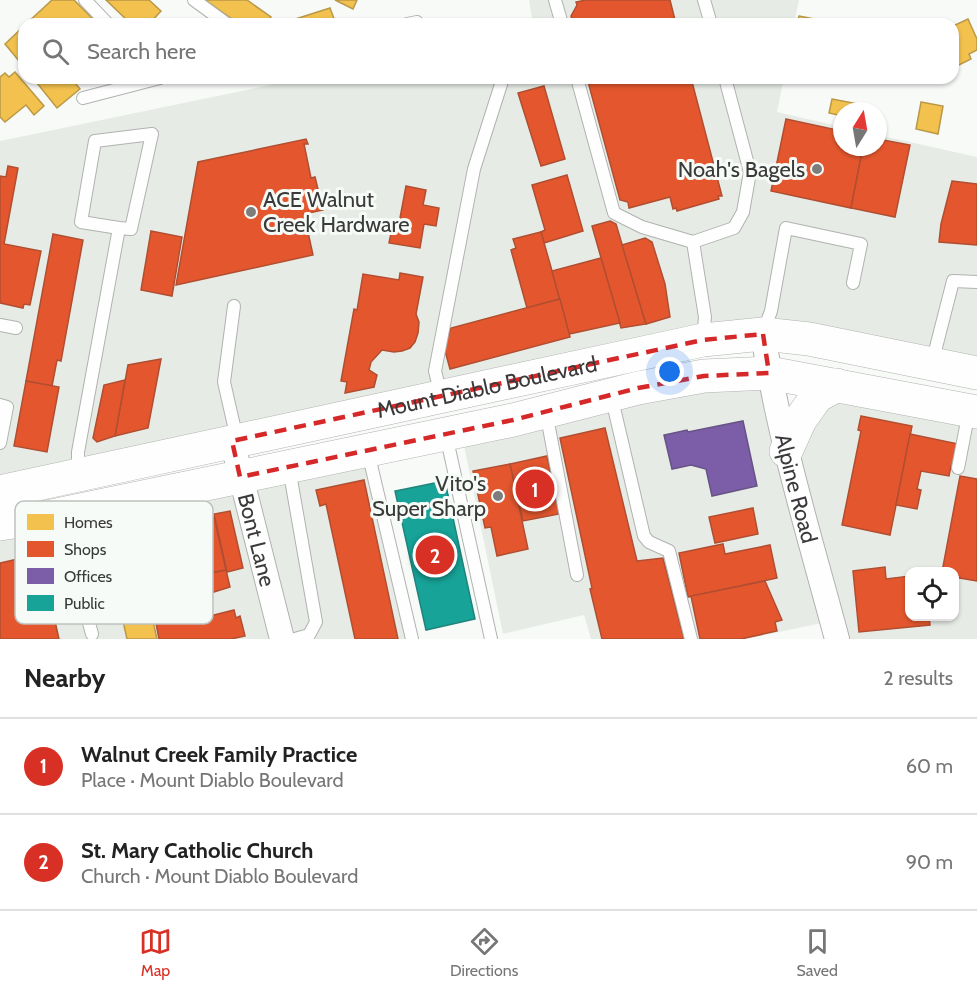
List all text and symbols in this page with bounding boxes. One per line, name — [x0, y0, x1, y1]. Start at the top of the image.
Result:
search box — [18, 18, 959, 84]
icon: search — [39, 35, 72, 68]
text: Search here — [87, 38, 196, 65]
north arrow — [833, 102, 887, 156]
place label: Noah's Bagels — [678, 156, 805, 183]
marker: Noah's Bagels — [810, 162, 824, 176]
place label: ACE Walnut Creek Hardware — [263, 186, 410, 238]
marker: ACE Walnut Creek Hardware — [244, 205, 258, 219]
street label: Mount Diablo Boulevard — [374, 350, 599, 424]
your location — [655, 357, 684, 386]
street label: Alpine Road — [769, 431, 823, 546]
pin: 1 — [516, 466, 554, 512]
place label: Vito's Super Sharp — [372, 470, 486, 522]
marker: Vito's Super Sharp — [491, 489, 505, 503]
street label: Bont Lane — [232, 491, 281, 589]
legend — [15, 501, 213, 624]
text: Homes — [64, 513, 113, 532]
pin: 2 — [416, 532, 454, 578]
text: Shops — [64, 540, 107, 559]
text: Offices — [64, 567, 113, 586]
map controls — [905, 567, 959, 621]
button: locate — [905, 567, 959, 621]
text: Public — [64, 594, 105, 613]
text: Nearby — [24, 662, 105, 694]
text: 2 results — [883, 666, 953, 690]
text: Walnut Creek Family Practice — [81, 741, 357, 768]
text: 1 — [40, 754, 47, 778]
text: 60 m — [906, 754, 953, 778]
text: Place · Mount Diablo Boulevard — [81, 768, 343, 792]
text: St. Mary Catholic Church — [81, 837, 313, 864]
text: 2 — [38, 850, 49, 874]
text: 90 m — [906, 850, 953, 874]
text: Church · Mount Diablo Boulevard — [81, 864, 358, 888]
tab: Map — [139, 925, 172, 980]
tab: Directions — [450, 925, 518, 980]
tab: Saved — [796, 925, 838, 980]

